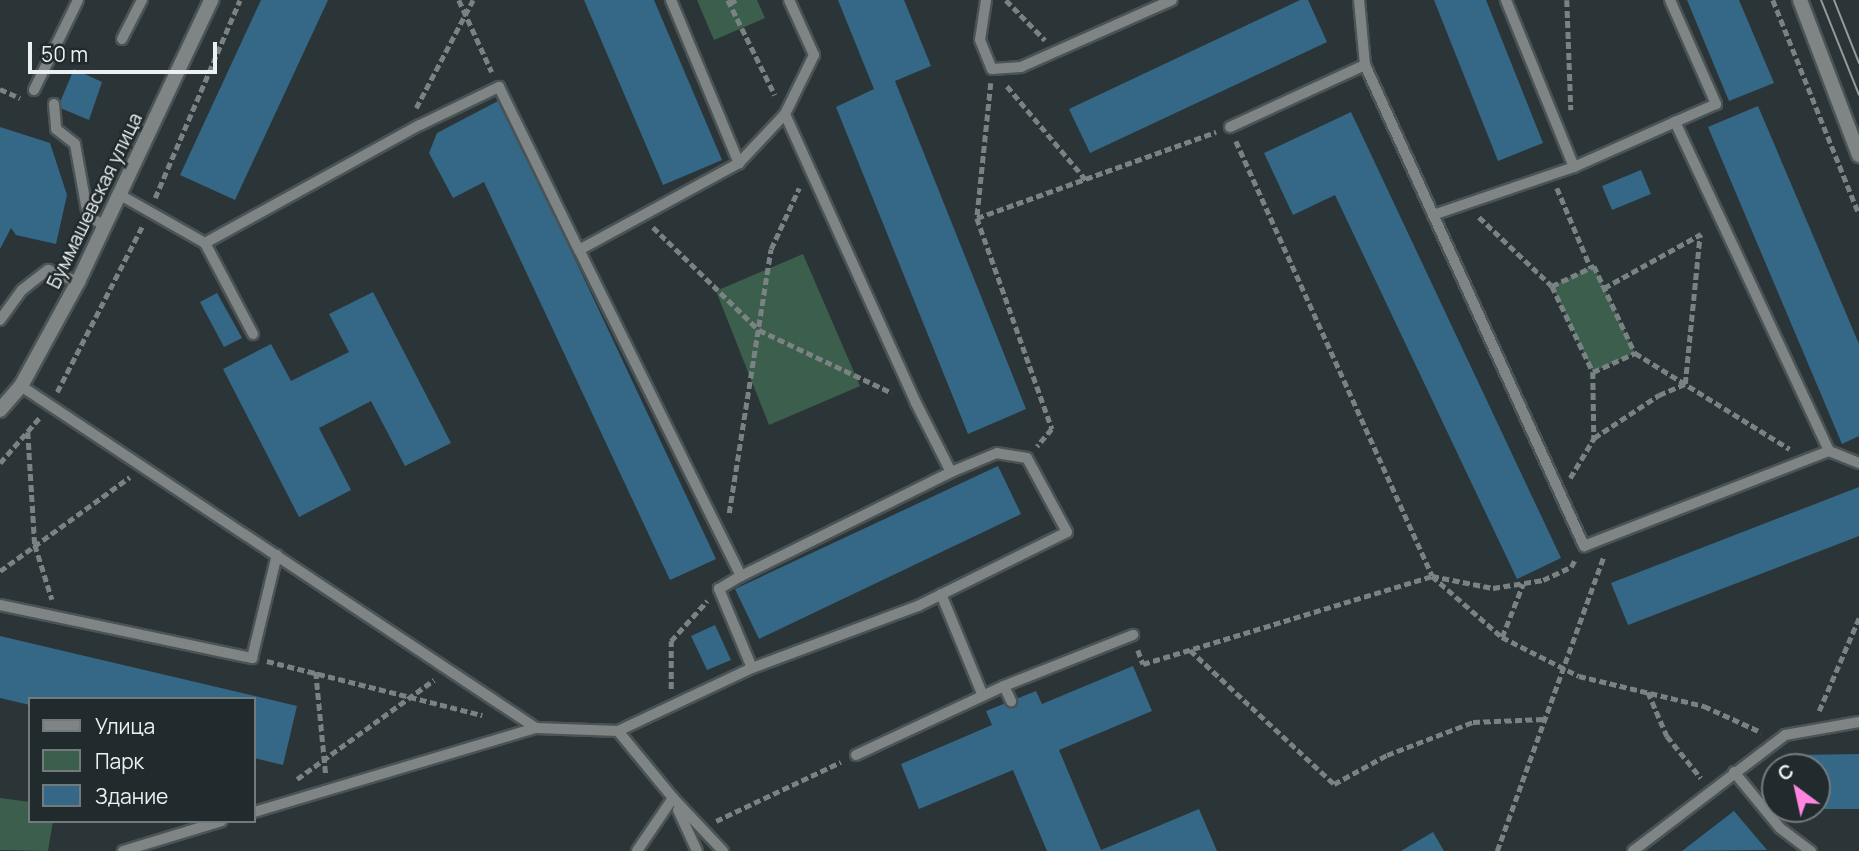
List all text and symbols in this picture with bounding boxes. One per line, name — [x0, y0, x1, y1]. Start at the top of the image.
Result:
scale bar — [32, 28, 220, 72]
text: 50 m — [41, 40, 88, 68]
street label: Буммашевская улица — [43, 109, 147, 293]
legend — [28, 697, 256, 823]
text: Улица — [95, 712, 155, 740]
text: Парк — [95, 747, 144, 775]
north arrow — [1761, 753, 1831, 823]
text: С — [1773, 757, 1799, 787]
text: Здание — [95, 782, 168, 810]

